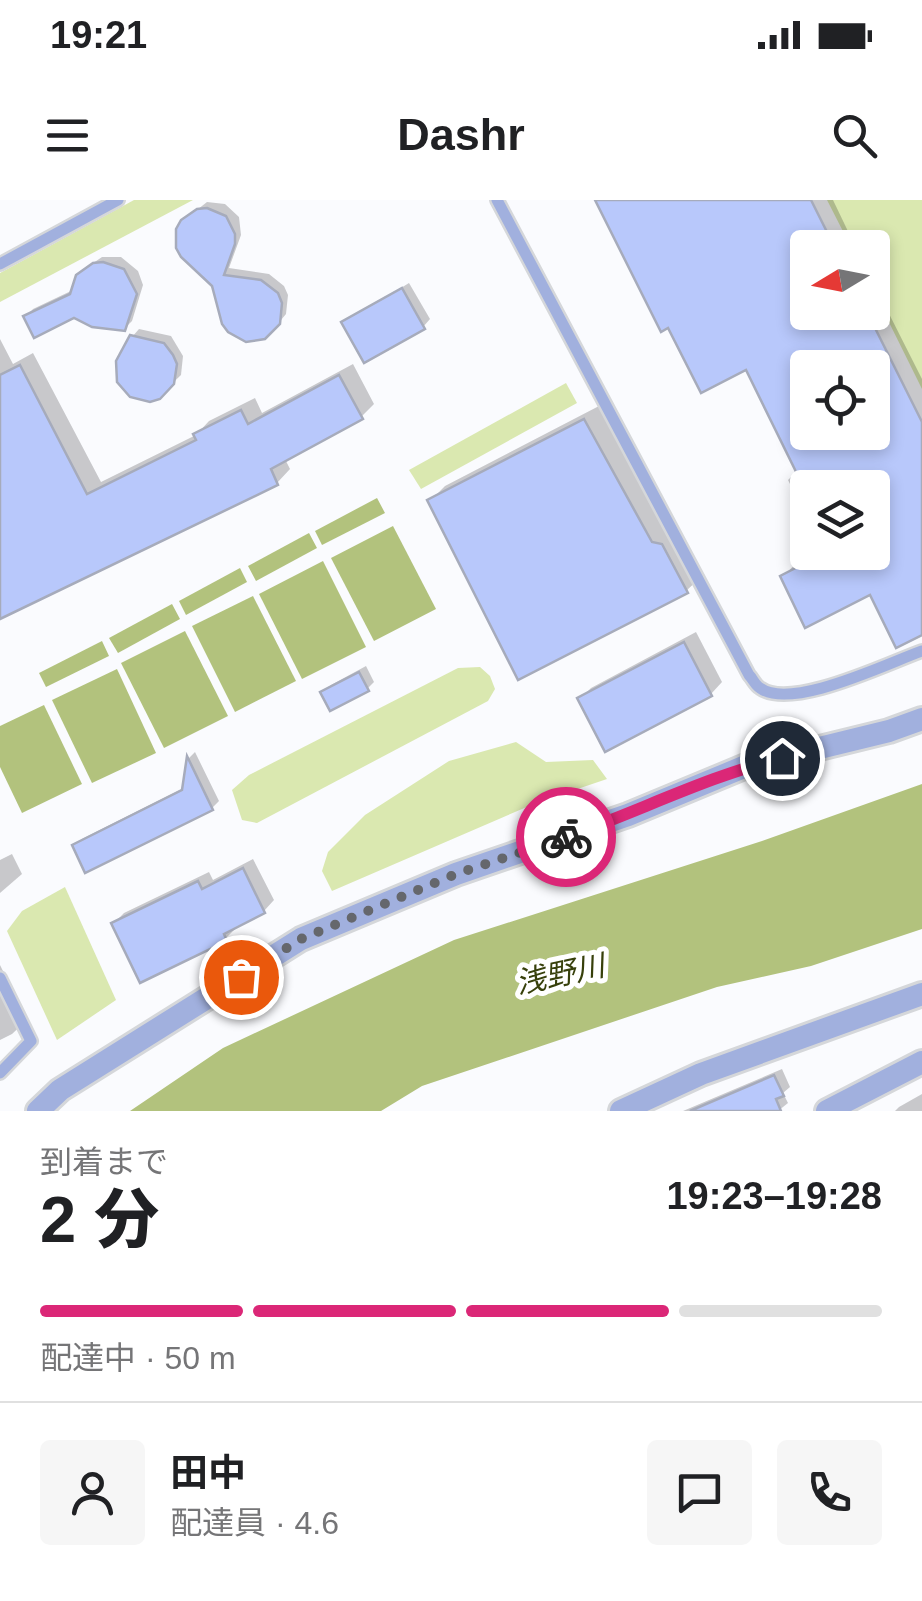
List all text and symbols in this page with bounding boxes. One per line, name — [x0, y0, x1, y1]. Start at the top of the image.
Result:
text: 19:21 — [50, 14, 147, 56]
icon: menu — [40, 108, 95, 163]
icon: search — [827, 108, 882, 163]
text: Dashr — [397, 109, 525, 160]
north arrow — [790, 230, 890, 330]
map controls — [790, 230, 890, 570]
button: locate — [790, 350, 890, 450]
button: layers — [790, 470, 890, 570]
pin — [740, 716, 825, 801]
icon: home — [755, 731, 810, 786]
courier — [516, 787, 616, 887]
icon: bike — [539, 810, 594, 865]
pin — [199, 935, 284, 1020]
water label: 浅野川 — [513, 948, 610, 999]
icon: bag — [214, 950, 269, 1005]
text: 到着まで — [40, 1144, 168, 1180]
text: 19:23–19:28 — [666, 1175, 882, 1217]
text: 2 分 — [40, 1183, 159, 1256]
text: 配達中 · 50 m — [40, 1340, 236, 1376]
button: person — [40, 1440, 145, 1545]
button: chat — [647, 1440, 752, 1545]
button: phone — [777, 1440, 882, 1545]
text: 田中 — [170, 1452, 246, 1494]
text: 配達員 · 4.6 — [170, 1505, 339, 1541]

